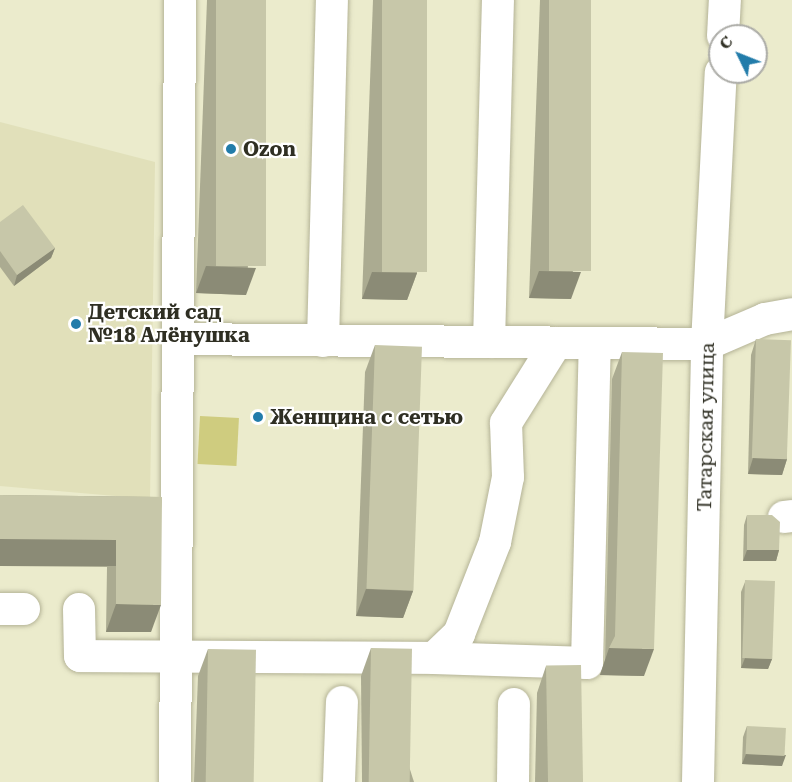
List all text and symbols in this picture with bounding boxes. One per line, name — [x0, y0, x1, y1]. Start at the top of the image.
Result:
north arrow — [708, 24, 768, 84]
text: С — [715, 32, 737, 53]
place label: Ozon — [243, 137, 296, 161]
marker: Ozon — [224, 142, 238, 156]
place label: Детский сад №18 Алёнушка — [88, 300, 250, 347]
marker: Детский сад №18 Алёнушка — [69, 317, 83, 331]
street label: Татарская улица — [693, 342, 719, 512]
place label: Женщина с сетью — [270, 405, 463, 429]
marker: Женщина с сетью — [251, 410, 265, 424]

